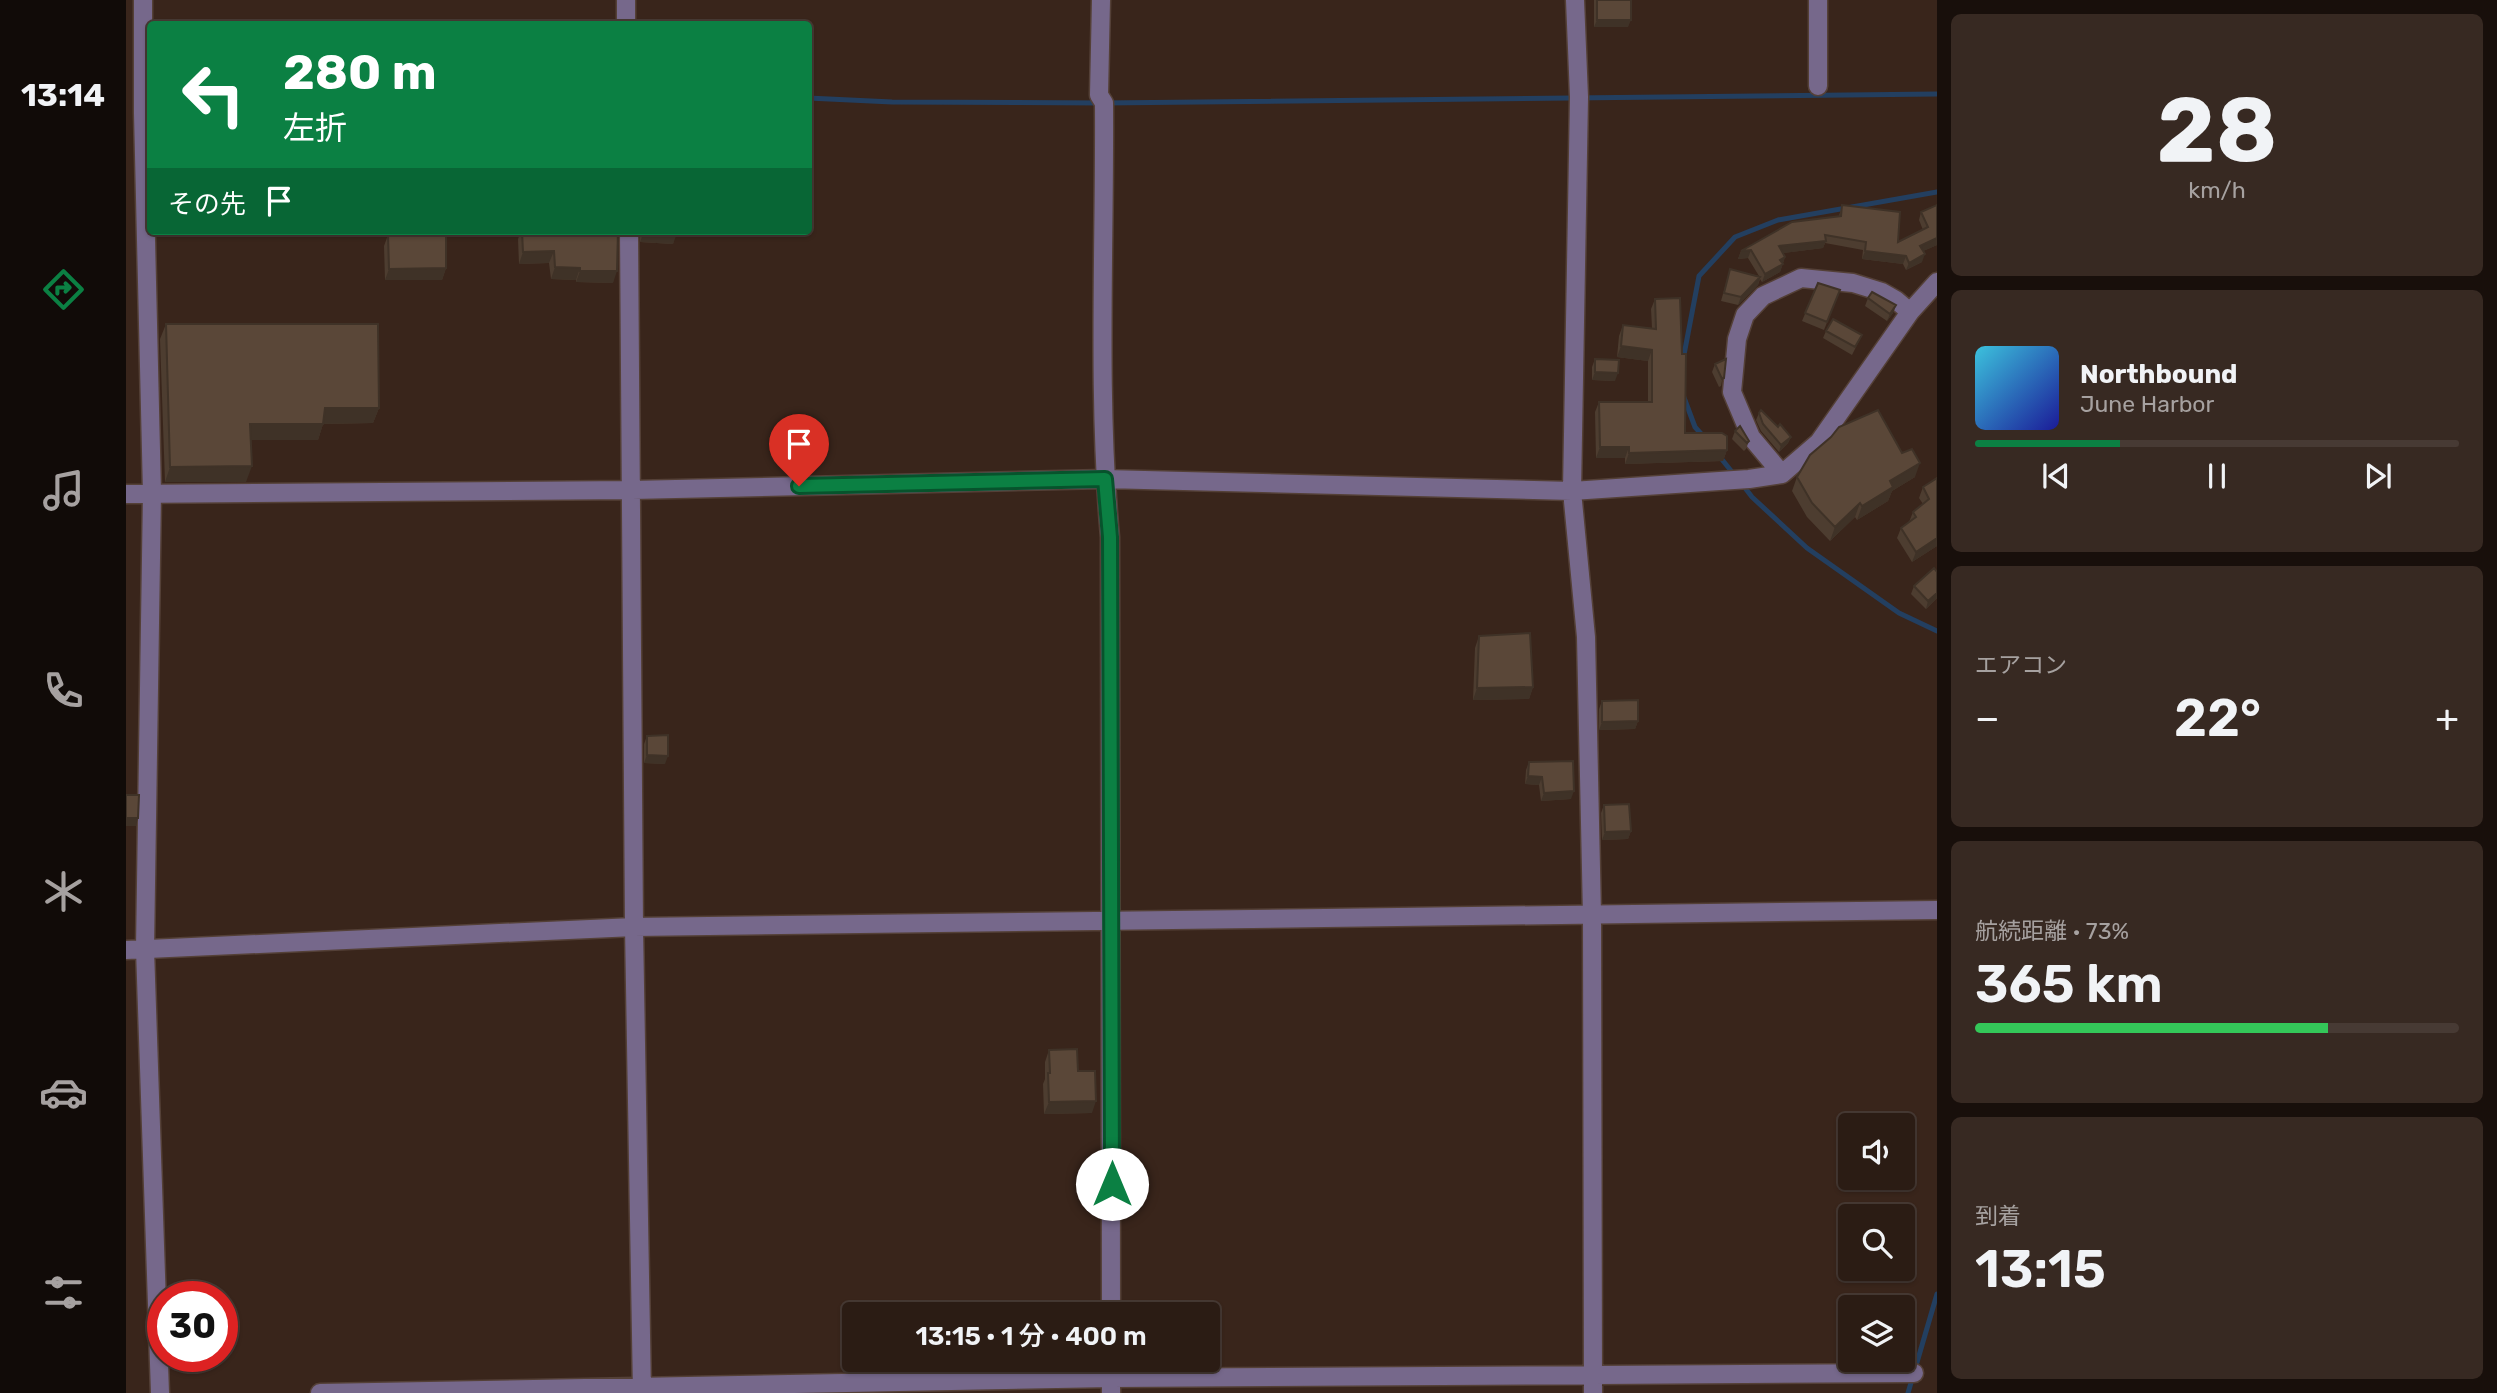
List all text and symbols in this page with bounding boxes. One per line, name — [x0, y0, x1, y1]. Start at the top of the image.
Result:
text: 280 m — [283, 43, 437, 101]
icon: left — [168, 49, 259, 140]
text: 13:14 — [21, 76, 105, 114]
text: 28 — [2157, 76, 2277, 184]
text: 左折 — [283, 109, 347, 147]
text: km/h — [2188, 176, 2246, 204]
icon: arrive — [260, 182, 298, 220]
text: その先 — [168, 189, 246, 220]
icon: directions — [39, 265, 88, 314]
text: Northbound — [2080, 359, 2238, 390]
text: June Harbor — [2080, 390, 2214, 418]
pin — [769, 414, 829, 486]
icon: arrive — [780, 425, 818, 463]
icon: previous — [2037, 457, 2075, 495]
icon: pause — [2198, 457, 2236, 495]
icon: next — [2359, 457, 2397, 495]
icon: music — [39, 466, 88, 515]
text: エアコン — [1975, 651, 2067, 679]
icon: phone — [39, 666, 88, 715]
text: 22° — [2174, 687, 2261, 749]
text: − — [1975, 695, 2000, 741]
text: + — [2435, 695, 2459, 741]
icon: climate — [39, 867, 88, 916]
text: 航続距離 · 73% — [1975, 917, 2129, 945]
text: 365 km — [1975, 953, 2163, 1015]
icon: car — [39, 1068, 88, 1117]
map controls — [1838, 1113, 1915, 1372]
button: sound — [1838, 1113, 1915, 1190]
position arrow — [1075, 1147, 1149, 1221]
text: 到着 — [1975, 1202, 2021, 1230]
button: search — [1838, 1204, 1915, 1281]
text: 13:15 — [1975, 1238, 2106, 1300]
icon: filters — [39, 1268, 88, 1317]
speed limit sign: 30 — [147, 1281, 238, 1372]
button: layers — [1838, 1295, 1915, 1372]
text: 13:15 · 1 分 · 400 m — [915, 1321, 1147, 1352]

